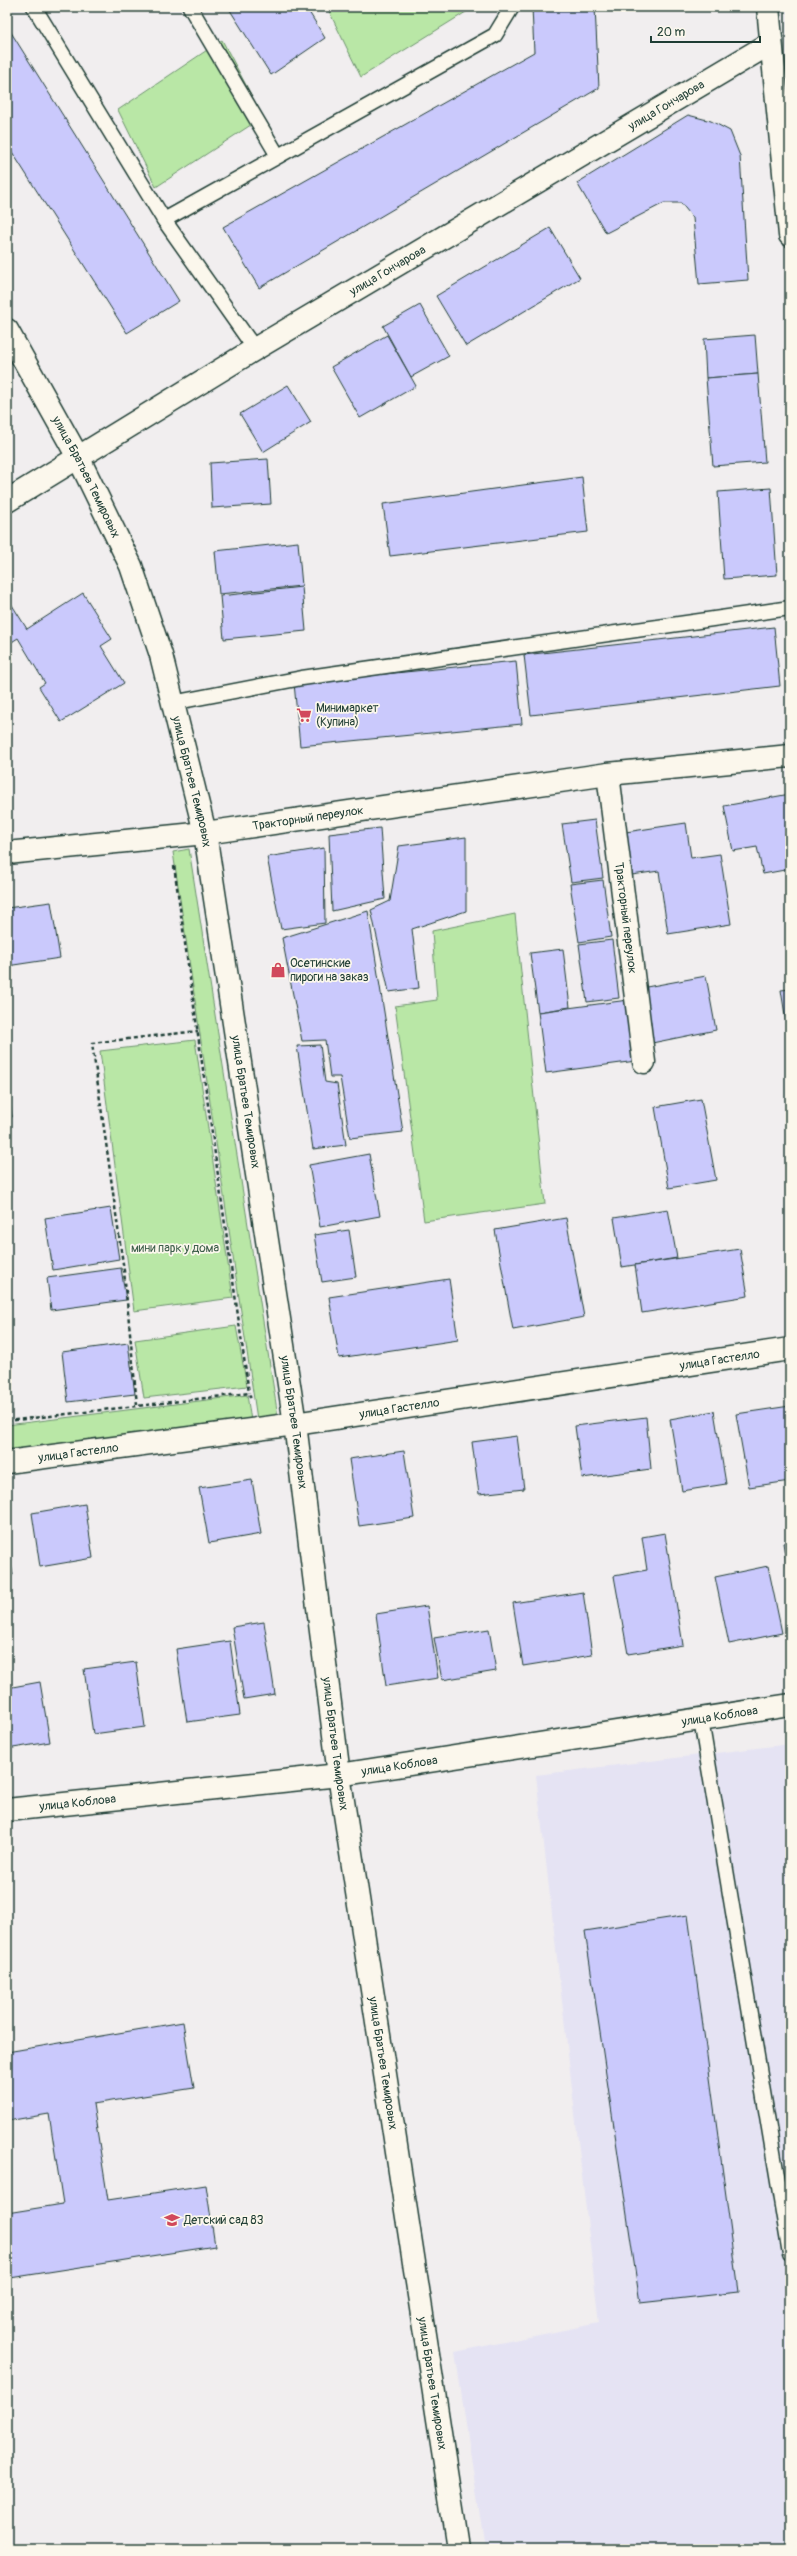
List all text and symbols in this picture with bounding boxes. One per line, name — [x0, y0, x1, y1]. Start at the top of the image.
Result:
scale bar — [651, 18, 760, 44]
text: 20 m — [657, 25, 686, 40]
street label: улица Гончарова — [625, 77, 707, 134]
street label: улица Гончарова — [346, 242, 429, 299]
street label: улица Братьев Темировых — [49, 413, 124, 540]
place label: Минимаркет (Купина) — [316, 701, 379, 730]
supermarket icon: Минимаркет (Купина) — [295, 706, 313, 724]
street label: улица Братьев Темировых — [169, 713, 215, 848]
street label: Тракторный переулок — [251, 802, 364, 833]
street label: Тракторный переулок — [612, 861, 640, 974]
place label: Осетинские пироги на заказ — [290, 956, 369, 985]
shop icon: Осетинские пироги на заказ — [269, 961, 287, 979]
street label: улица Братьев Темировых — [228, 1033, 263, 1170]
park label: мини парк у дома — [131, 1241, 220, 1256]
street label: улица Гастелло — [678, 1346, 761, 1373]
street label: улица Братьев Темировых — [277, 1354, 311, 1490]
street label: улица Гастелло — [357, 1395, 441, 1422]
street label: улица Гастелло — [36, 1440, 120, 1465]
street label: улица Братьев Темировых — [319, 1675, 352, 1811]
street label: улица Коблова — [679, 1703, 759, 1729]
street label: улица Коблова — [359, 1752, 439, 1779]
street label: улица Коблова — [38, 1791, 117, 1814]
street label: улица Братьев Темировых — [365, 1994, 401, 2131]
school or university icon: Детский сад 83 — [163, 2211, 181, 2229]
place label: Детский сад 83 — [183, 2213, 264, 2228]
street label: улица Братьев Темировых — [415, 2315, 450, 2451]

